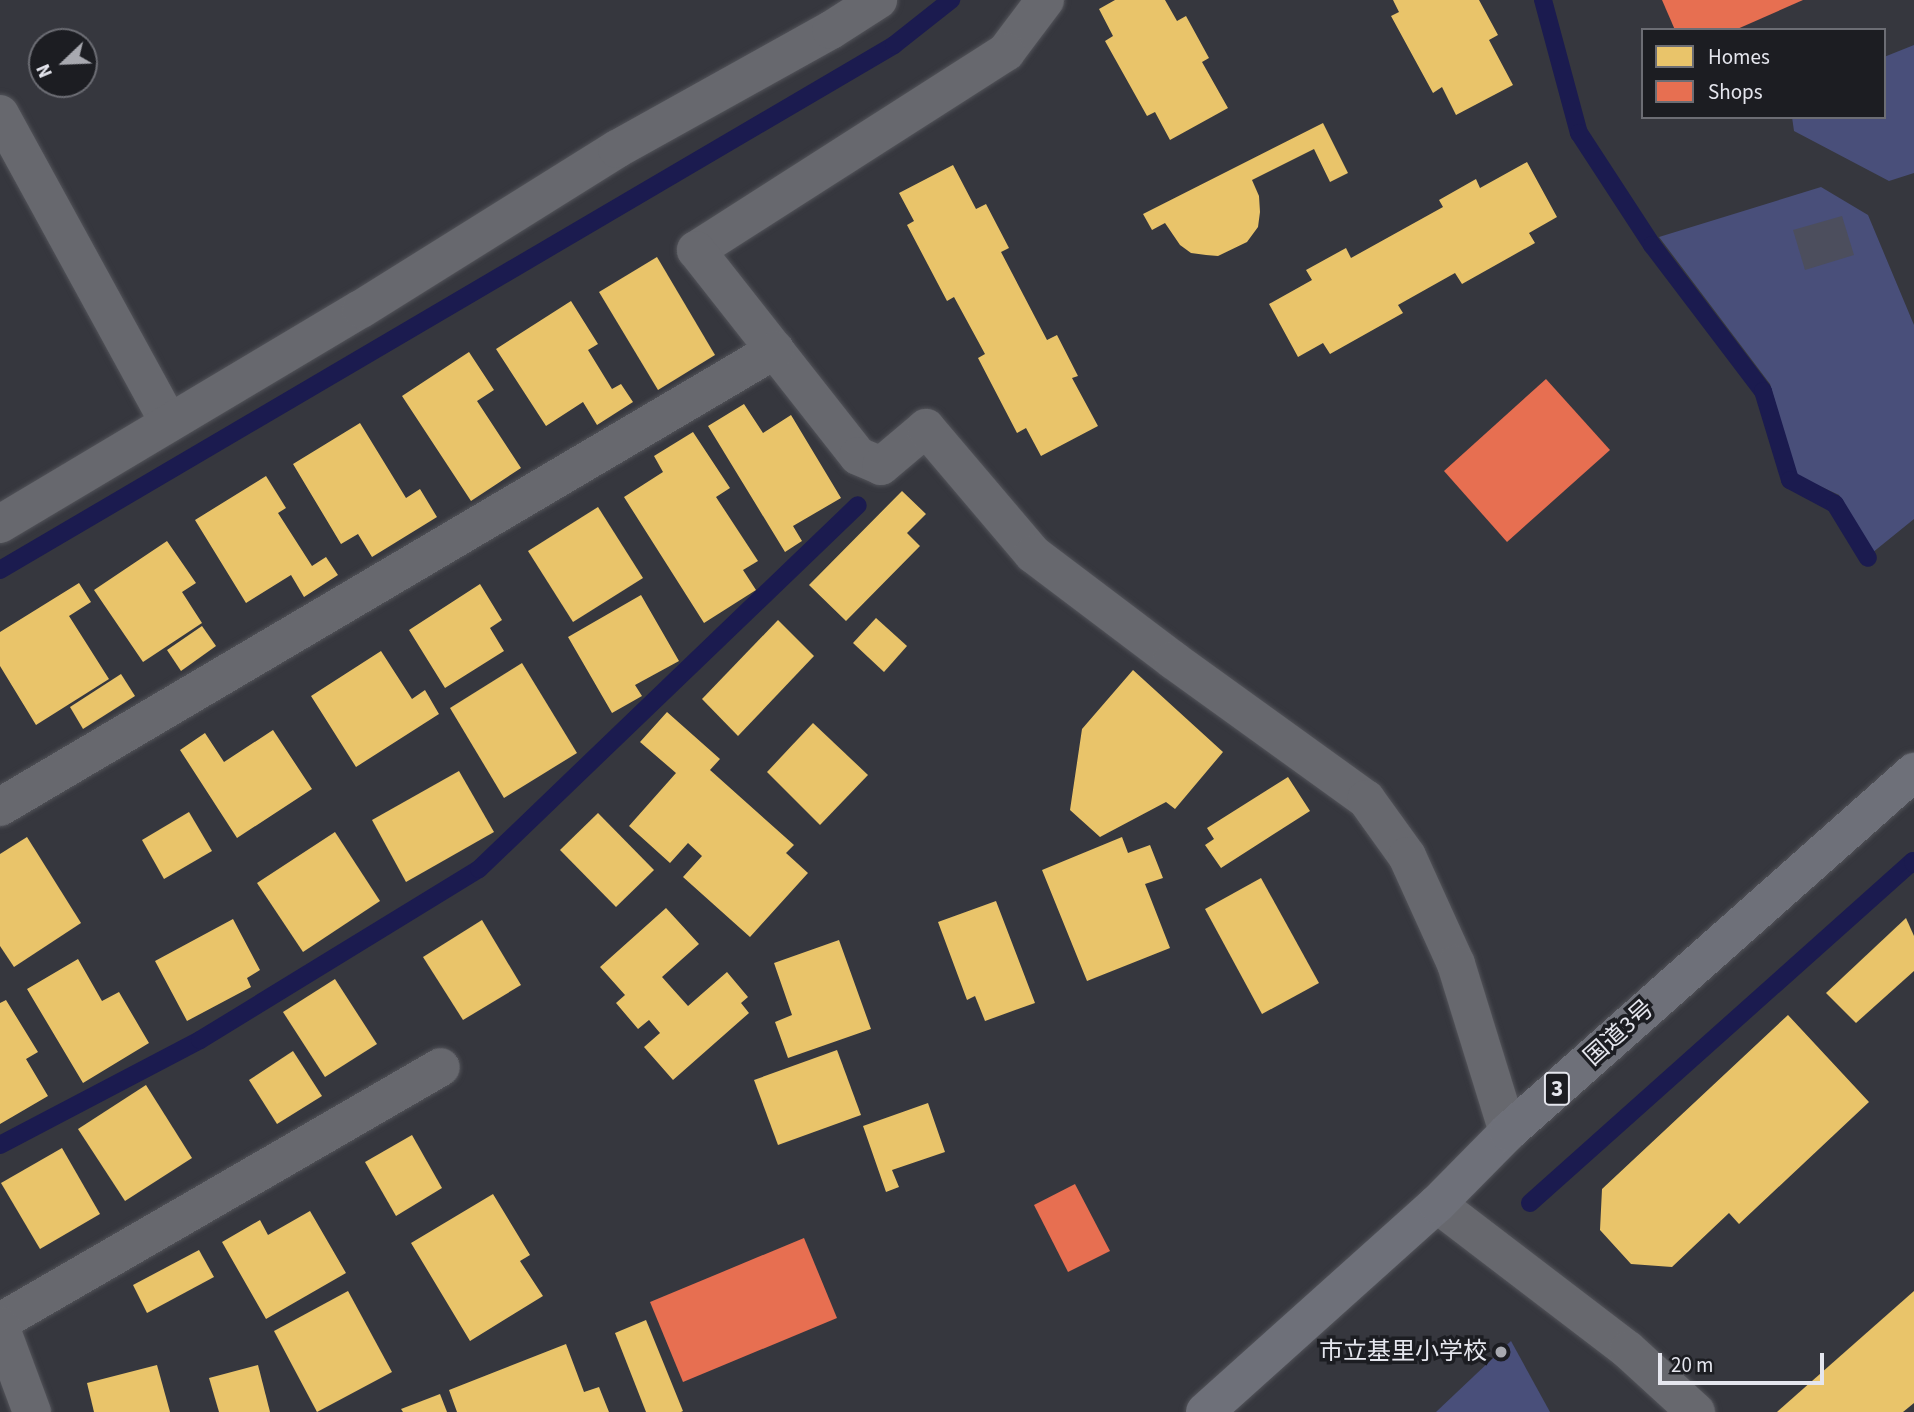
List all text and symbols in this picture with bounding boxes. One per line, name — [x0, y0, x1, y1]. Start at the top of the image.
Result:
north arrow — [28, 28, 98, 98]
legend — [1641, 28, 1886, 119]
text: Homes — [1708, 42, 1770, 72]
text: N — [30, 60, 60, 82]
text: Shops — [1708, 77, 1762, 107]
street label: 国道3号 — [1578, 994, 1660, 1072]
road number: 3 — [1543, 1070, 1571, 1108]
place label: 市立基里小学校 — [1319, 1338, 1487, 1366]
scale bar — [1662, 1338, 1828, 1382]
marker: 市立基里小学校 — [1493, 1344, 1509, 1360]
text: 20 m — [1671, 1350, 1713, 1380]

